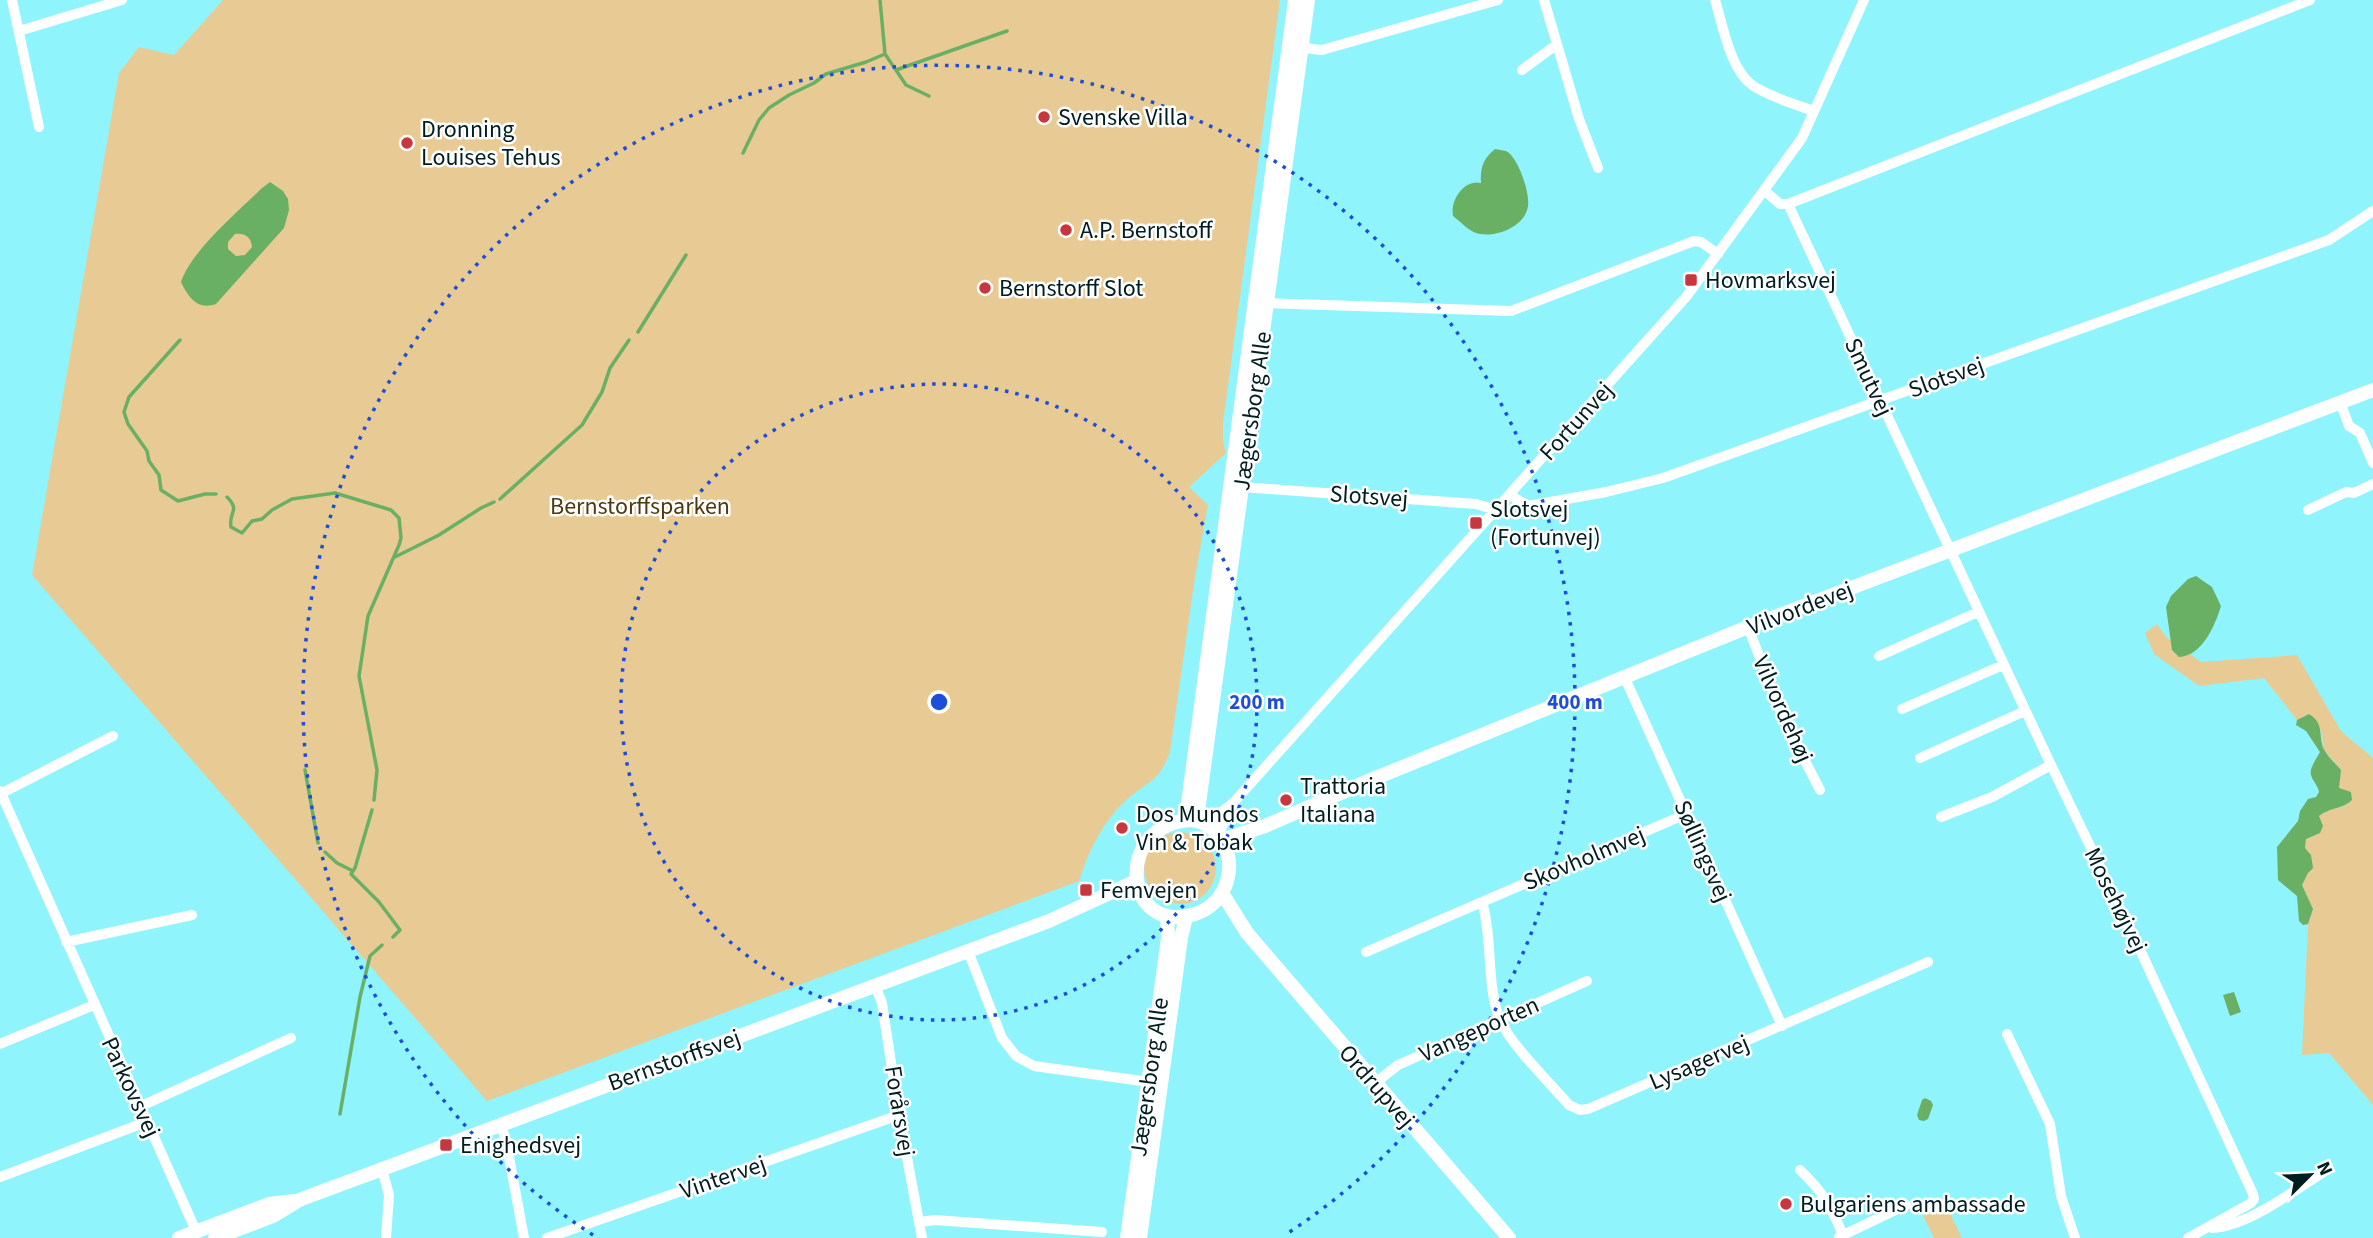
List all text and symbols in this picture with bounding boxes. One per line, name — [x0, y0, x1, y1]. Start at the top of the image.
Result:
place label: Svenske Villa — [1058, 100, 1188, 135]
marker: Svenske Villa — [1036, 109, 1052, 125]
place label: Dronning Louises Tehus — [421, 112, 561, 175]
marker: Dronning Louises Tehus — [399, 135, 415, 151]
place label: A.P. Bernstoff — [1080, 213, 1213, 248]
marker: A.P. Bernstoff — [1058, 222, 1074, 238]
place label: Hovmarksvej — [1705, 263, 1836, 298]
place label: Bernstorff Slot — [999, 271, 1143, 306]
marker: Hovmarksvej — [1683, 272, 1699, 288]
marker: Bernstorff Slot — [977, 280, 993, 296]
street label: Jægersborg Alle — [1224, 329, 1281, 493]
street label: Smutvej — [1835, 332, 1902, 422]
street label: Slotsvej — [1903, 348, 1989, 407]
street label: Fortunvej — [1531, 374, 1622, 469]
street label: Slotsvej — [1329, 476, 1409, 517]
park label: Bernstorffsparken — [550, 489, 730, 524]
place label: Slotsvej (Fortunvej) — [1490, 492, 1601, 555]
marker: Slotsvej (Fortunvej) — [1468, 515, 1484, 531]
street label: Vilvordevej — [1742, 572, 1858, 645]
street label: Vilvordehøj — [1743, 650, 1822, 768]
text: 200 m — [1229, 687, 1285, 717]
text: 400 m — [1547, 687, 1603, 717]
centre of rings — [927, 690, 951, 714]
place label: Trattoria Italiana — [1300, 769, 1386, 832]
marker: Trattoria Italiana — [1278, 792, 1294, 808]
street label: Søllingsvej — [1665, 795, 1741, 908]
place label: Dos Mundos Vin & Tobak — [1136, 797, 1259, 860]
street label: Skovholmvej — [1518, 817, 1651, 900]
marker: Dos Mundos Vin & Tobak — [1114, 820, 1130, 836]
street label: Mosehøjvej — [2075, 842, 2156, 959]
place label: Femvejen — [1100, 873, 1197, 908]
marker: Femvejen — [1078, 882, 1094, 898]
street label: Vangeporten — [1414, 987, 1545, 1072]
street label: Jægersborg Alle — [1121, 995, 1178, 1159]
street label: Bernstorffsvej — [603, 1020, 745, 1101]
street label: Lysagervej — [1644, 1026, 1755, 1099]
street label: Parkovsvej — [92, 1031, 169, 1143]
street label: Ordrupvej — [1330, 1037, 1423, 1136]
street label: Forårsvej — [875, 1063, 924, 1159]
place label: Enighedsvej — [460, 1128, 581, 1163]
marker: Enighedsvej — [438, 1137, 454, 1153]
north arrow — [2275, 1140, 2345, 1210]
street label: Vintervej — [675, 1146, 771, 1209]
text: N — [2309, 1157, 2339, 1180]
place label: Bulgariens ambassade — [1800, 1187, 2026, 1222]
marker: Bulgariens ambassade — [1778, 1196, 1794, 1212]

